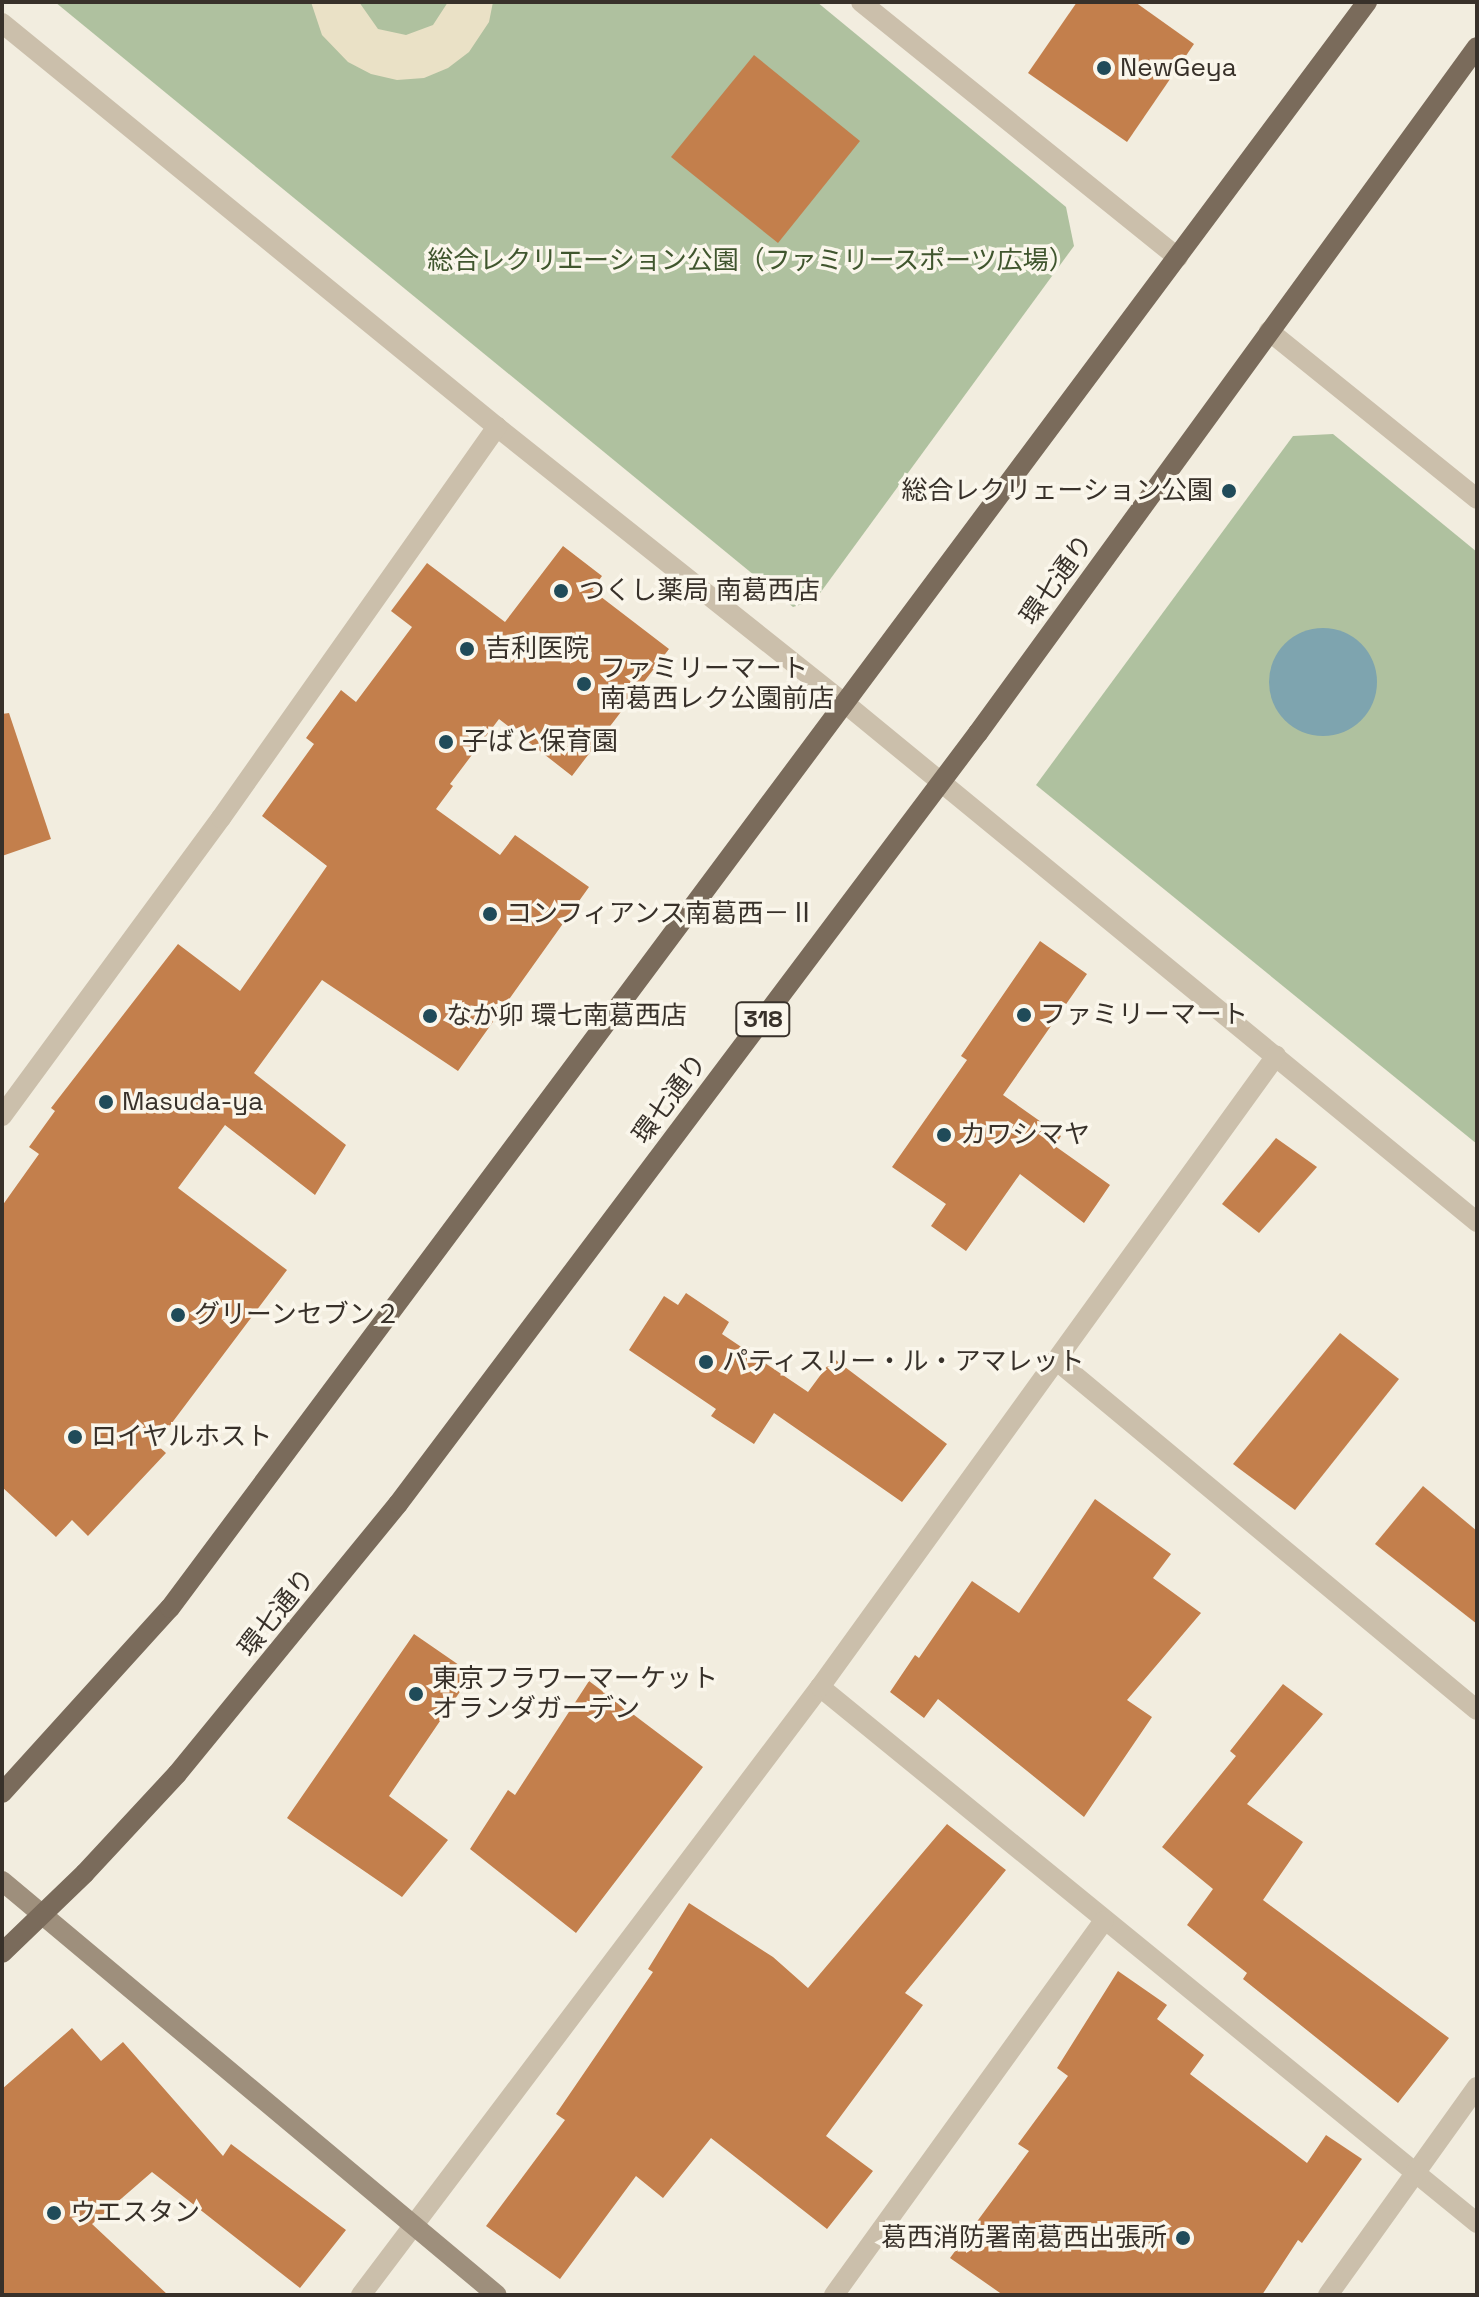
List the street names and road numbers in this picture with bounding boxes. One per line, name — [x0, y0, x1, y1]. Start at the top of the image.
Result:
street label: 環七通り — [1014, 529, 1100, 631]
road number: 318 — [735, 999, 791, 1039]
street label: 環七通り — [626, 1048, 714, 1150]
street label: 環七通り — [232, 1563, 322, 1663]

